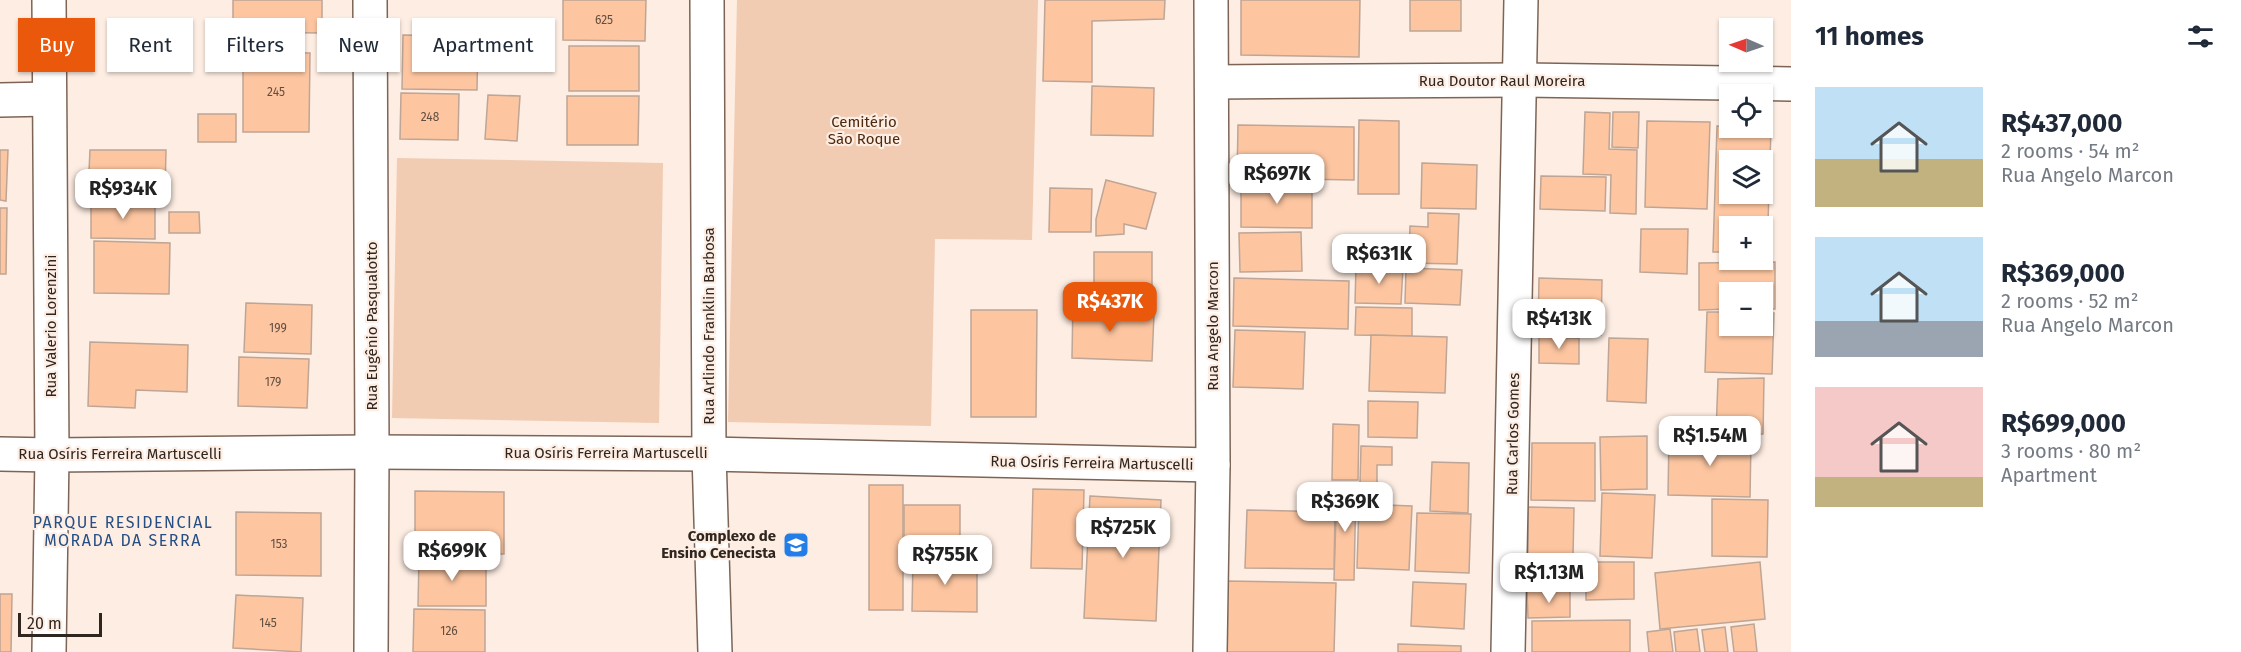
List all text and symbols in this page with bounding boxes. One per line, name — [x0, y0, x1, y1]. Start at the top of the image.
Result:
house number: 625 — [595, 13, 613, 27]
chip: Buy — [18, 18, 95, 72]
chip: Rent — [107, 18, 193, 72]
chip: Filters — [205, 18, 305, 72]
chip: New — [317, 18, 400, 72]
chip: Apartment — [412, 18, 555, 72]
north arrow — [1719, 18, 1773, 72]
map controls — [1719, 18, 1773, 336]
icon: filters — [2184, 20, 2217, 53]
text: 11 homes — [1815, 21, 1924, 52]
street label: Rua Doutor Raul Moreira — [1419, 72, 1585, 90]
button: locate — [1719, 84, 1773, 138]
house number: 245 — [267, 85, 285, 99]
text: R$437,000 — [2001, 108, 2122, 139]
house number: 248 — [421, 110, 440, 124]
icon: home — [1863, 111, 1935, 183]
park label: Cemitério São Roque — [828, 113, 900, 148]
text: 2 rooms · 54 m² — [2001, 139, 2140, 163]
button: layers — [1719, 150, 1773, 204]
pin: R$697K — [1228, 154, 1326, 205]
text: R$697K — [1243, 161, 1311, 185]
text: Rua Angelo Marcon — [2001, 163, 2174, 187]
pin: R$934K — [74, 169, 172, 220]
text: R$934K — [89, 176, 157, 200]
button: + — [1719, 216, 1773, 270]
street label: Rua Arlindo Franklin Barbosa — [700, 227, 718, 425]
pin: R$631K — [1330, 234, 1428, 285]
street label: Rua Eugênio Pasqualotto — [363, 241, 381, 411]
text: R$631K — [1346, 241, 1412, 265]
street label: Rua Valerio Lorenzini — [42, 255, 60, 397]
text: R$369,000 — [2001, 258, 2125, 289]
street label: Rua Angelo Marcon — [1204, 261, 1222, 391]
icon: home — [1863, 261, 1935, 333]
pin: R$437K — [1061, 282, 1159, 333]
button: − — [1719, 282, 1773, 336]
text: R$437K — [1077, 289, 1143, 313]
text: 2 rooms · 52 m² — [2001, 289, 2139, 313]
pin: R$413K — [1510, 299, 1608, 350]
text: R$413K — [1526, 306, 1592, 330]
text: Rua Angelo Marcon — [2001, 313, 2174, 337]
house number: 199 — [269, 321, 287, 335]
street label: Rua Carlos Gomes — [1503, 373, 1523, 495]
house number: 179 — [265, 375, 281, 389]
text: R$699,000 — [2001, 408, 2126, 439]
icon: home — [1863, 411, 1935, 483]
pin: R$1.54M — [1655, 416, 1765, 467]
text: R$1.54M — [1673, 423, 1747, 447]
text: 3 rooms · 80 m² — [2001, 439, 2141, 463]
street label: Rua Osíris Ferreira Martuscelli — [504, 444, 708, 462]
street label: Rua Osíris Ferreira Martuscelli — [18, 445, 222, 463]
street label: Rua Osíris Ferreira Martuscelli — [990, 452, 1194, 474]
text: Apartment — [2001, 463, 2097, 487]
pin: R$369K — [1296, 482, 1394, 533]
text: R$369K — [1311, 489, 1379, 513]
pin: R$725K — [1074, 508, 1172, 559]
district label: PARQUE RESIDENCIAL MORADA DA SERRA — [33, 513, 213, 550]
text: R$725K — [1090, 515, 1156, 539]
place label: Complexo de Ensino Cenecista — [661, 527, 776, 562]
school or university icon: Complexo de Ensino Cenecista — [781, 530, 811, 560]
pin: R$699K — [403, 531, 501, 582]
pin: R$755K — [896, 535, 994, 586]
house number: 153 — [270, 537, 288, 551]
text: R$699K — [417, 538, 487, 562]
text: R$755K — [912, 542, 978, 566]
pin: R$1.13M — [1494, 553, 1604, 604]
text: R$1.13M — [1514, 560, 1584, 584]
scale bar — [18, 610, 102, 638]
text: 20 m — [27, 614, 62, 633]
house number: 145 — [259, 616, 277, 630]
house number: 126 — [440, 624, 458, 638]

